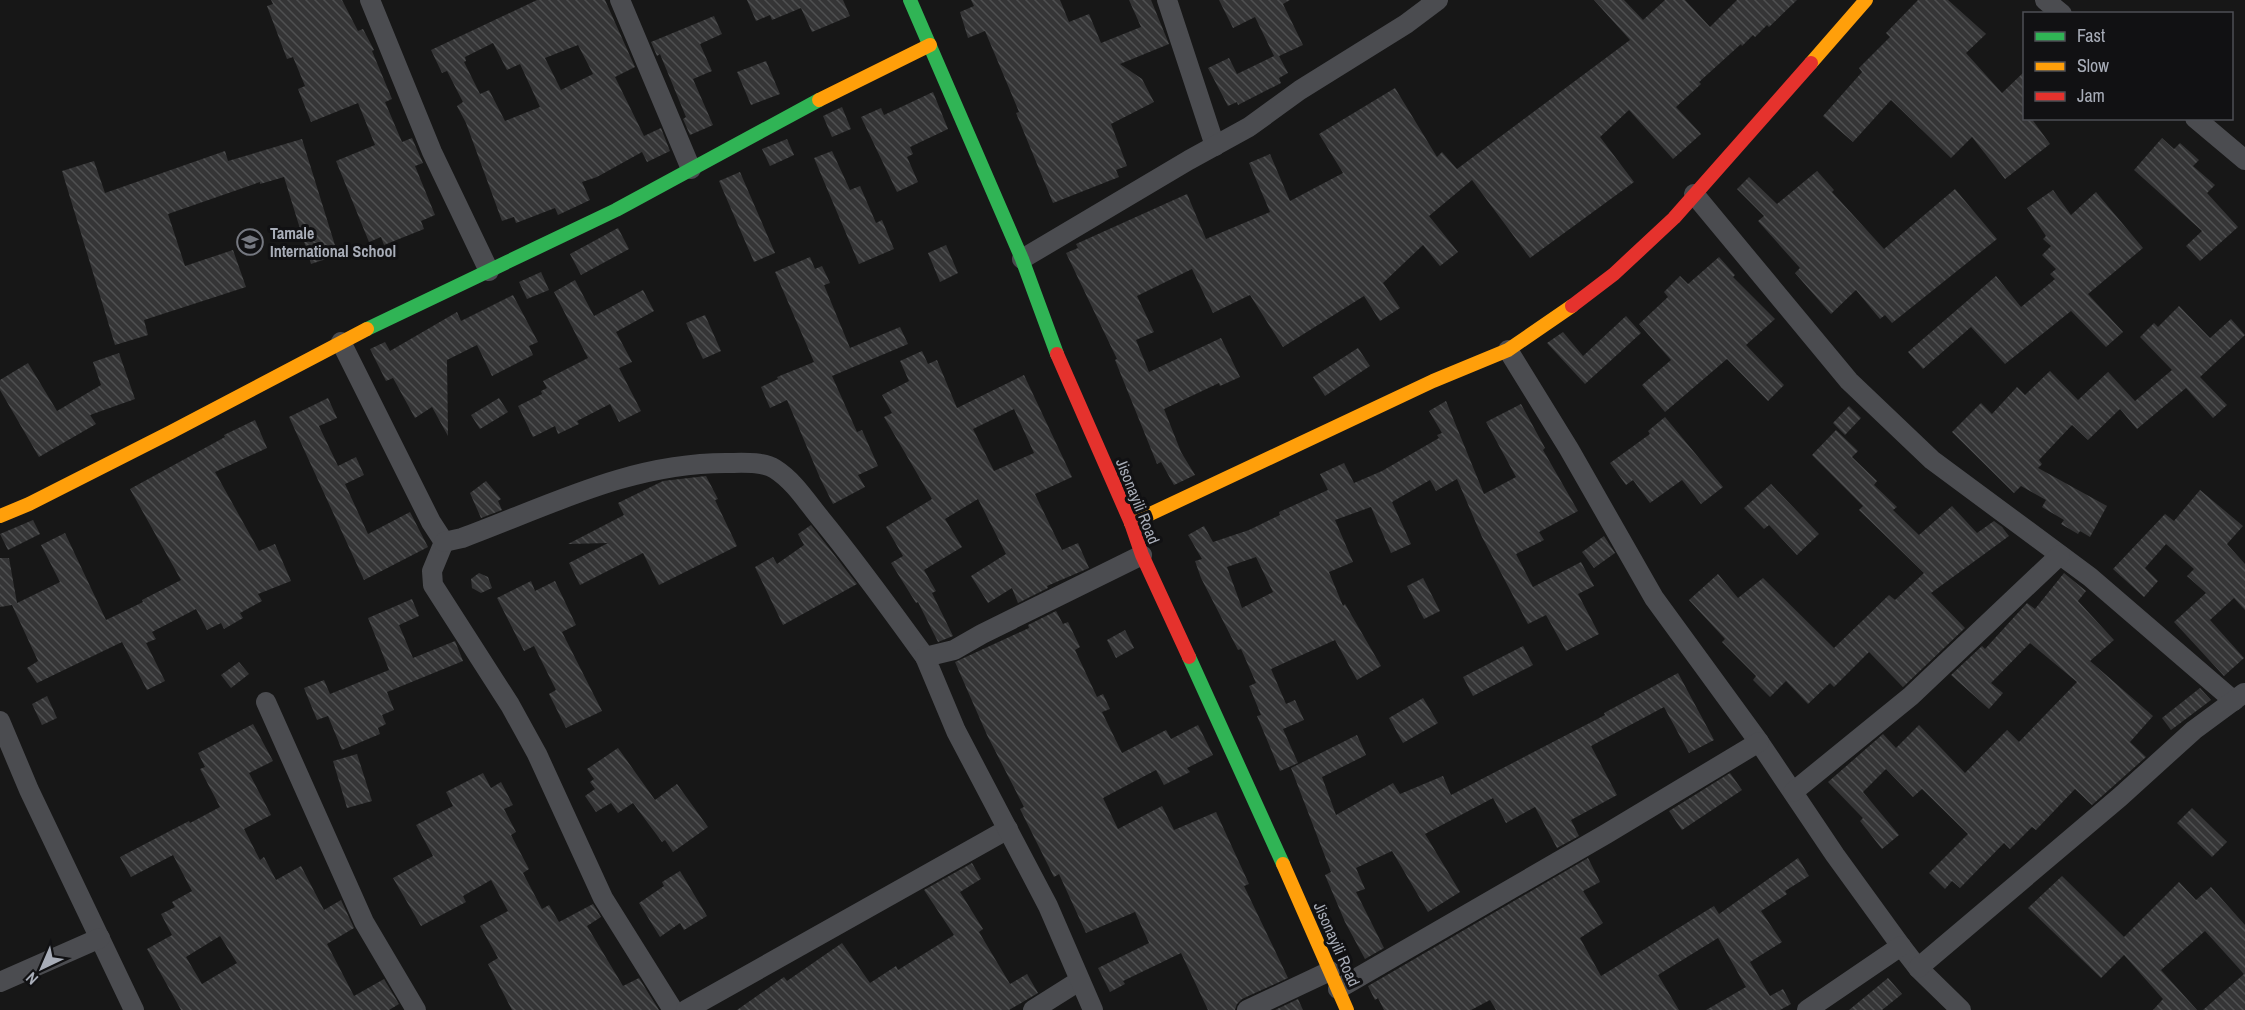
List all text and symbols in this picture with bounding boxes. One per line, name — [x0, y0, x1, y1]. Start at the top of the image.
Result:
legend — [2023, 12, 2233, 120]
text: Fast — [2077, 23, 2105, 48]
text: Slow — [2077, 53, 2109, 78]
text: Jam — [2077, 83, 2105, 108]
place label: Tamale International School — [270, 222, 396, 262]
school or university icon: Tamale International School — [235, 227, 265, 257]
street label: Jisonayili Road — [1111, 455, 1165, 547]
street label: Jisonayili Road — [1309, 898, 1365, 990]
north arrow — [12, 938, 72, 998]
text: N — [21, 968, 43, 990]

